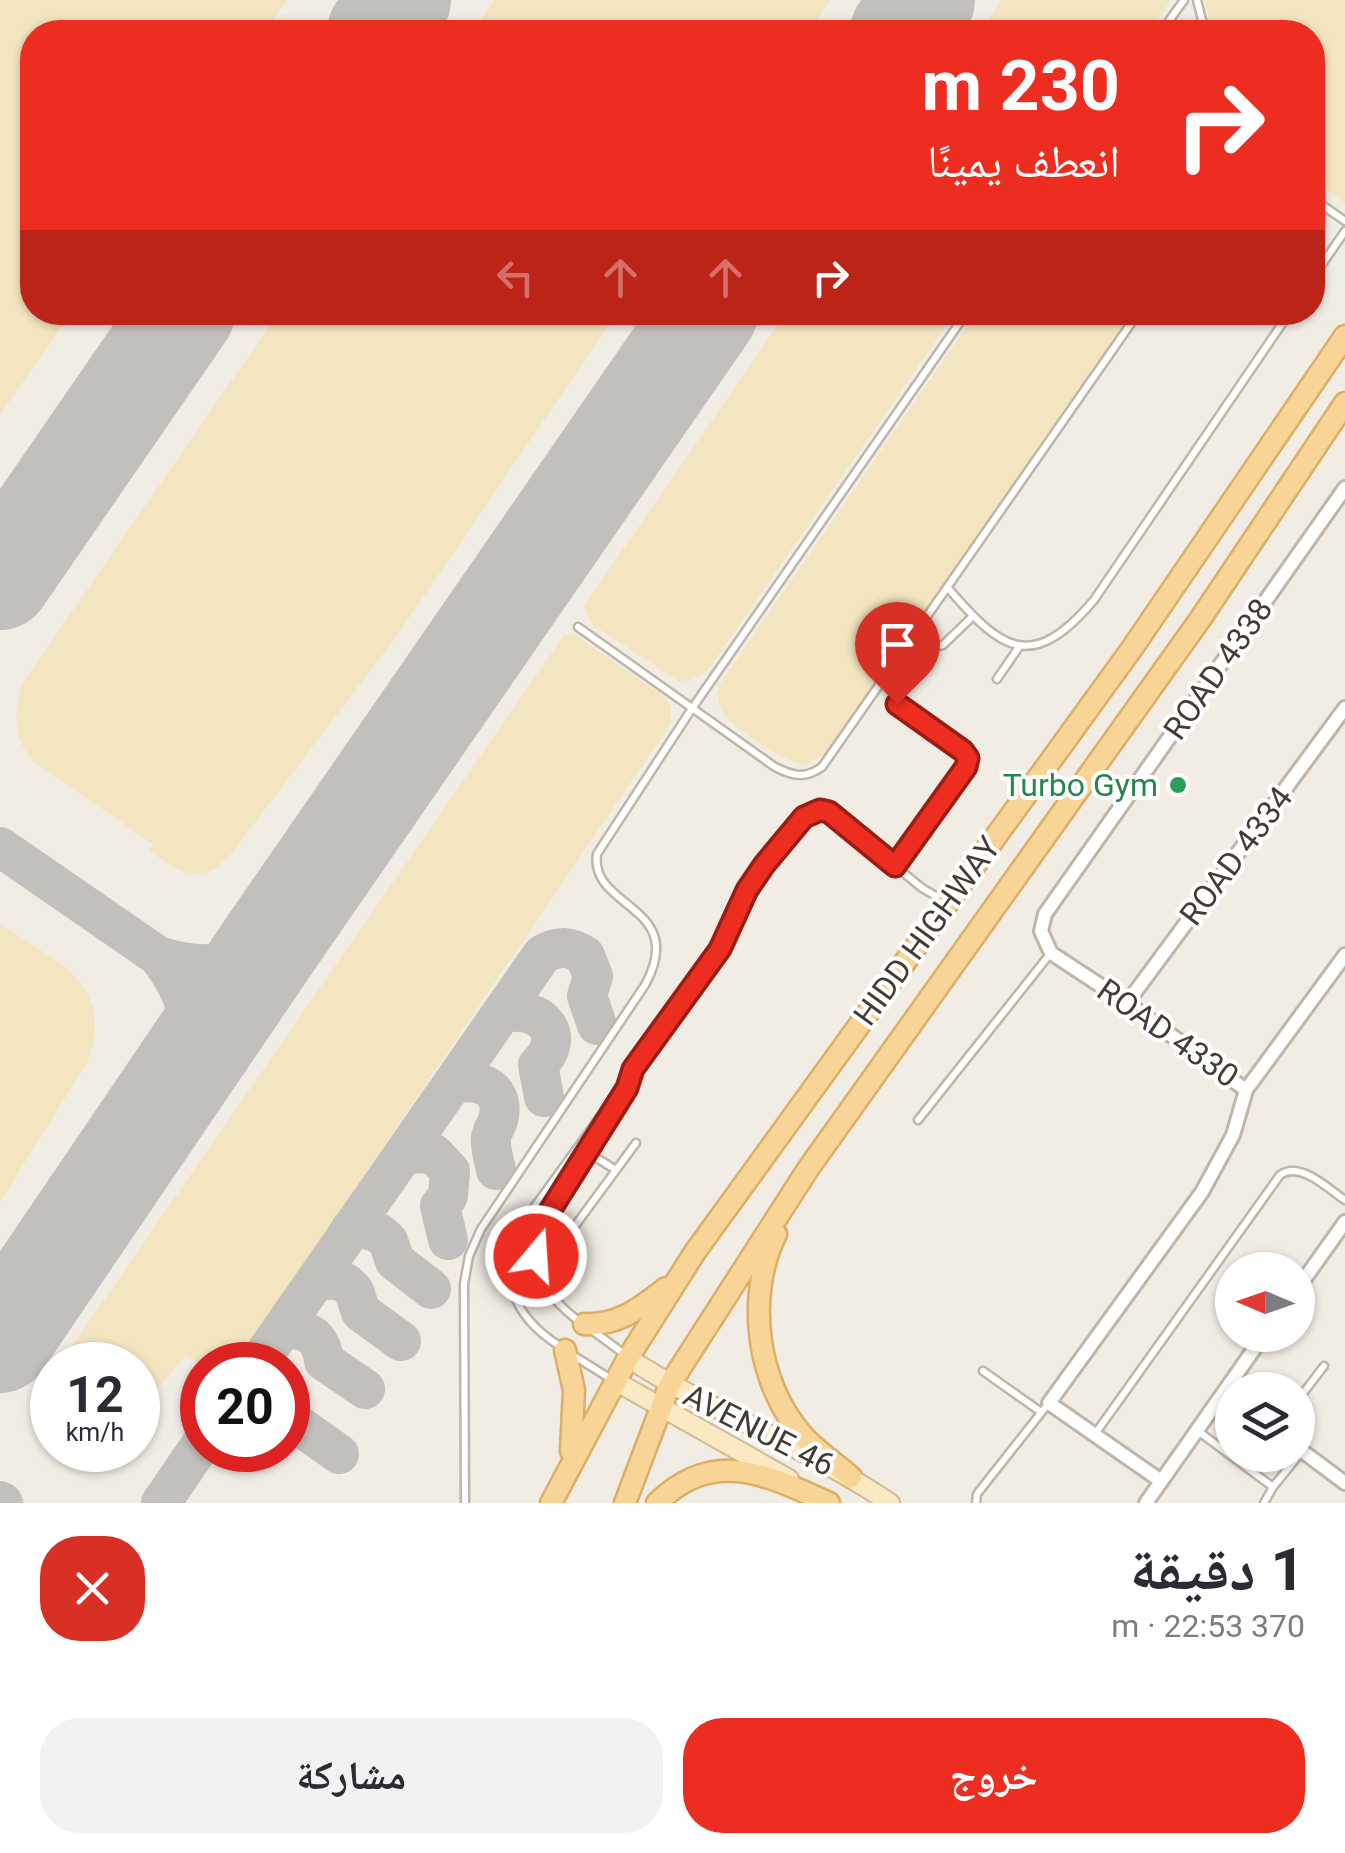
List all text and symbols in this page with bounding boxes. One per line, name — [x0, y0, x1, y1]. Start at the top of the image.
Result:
text: 230 m — [921, 45, 1120, 127]
icon: right — [1155, 60, 1285, 190]
text: انعطف يمينًا — [927, 135, 1120, 188]
icon: left — [488, 250, 543, 305]
icon: ahead — [593, 250, 648, 305]
icon: ahead — [698, 250, 753, 305]
icon: right — [803, 250, 858, 305]
street label: ROAD 4338 — [1156, 591, 1280, 747]
pin — [855, 602, 940, 705]
icon: arrive — [870, 617, 925, 672]
place label: Turbo Gym — [1003, 766, 1158, 804]
marker: Turbo Gym — [1167, 774, 1189, 796]
street label: ROAD 4334 — [1172, 779, 1300, 933]
street label: HIDD HIGHWAY — [846, 829, 1008, 1033]
street label: ROAD 4330 — [1090, 971, 1246, 1095]
position arrow — [484, 1204, 588, 1308]
north arrow — [1215, 1252, 1315, 1352]
map controls — [1215, 1252, 1315, 1472]
speed limit sign: 20 — [180, 1342, 310, 1472]
text: 12 — [66, 1366, 124, 1424]
button: layers — [1215, 1372, 1315, 1472]
street label: AVENUE 46 — [677, 1376, 841, 1484]
text: km/h — [66, 1418, 124, 1447]
text: 1 دقيقة — [1130, 1534, 1305, 1605]
button: close — [40, 1536, 145, 1641]
text: 370 m · 22:53 — [1111, 1607, 1305, 1645]
button: مشاركة — [40, 1718, 663, 1833]
button: خروج — [683, 1718, 1305, 1833]

